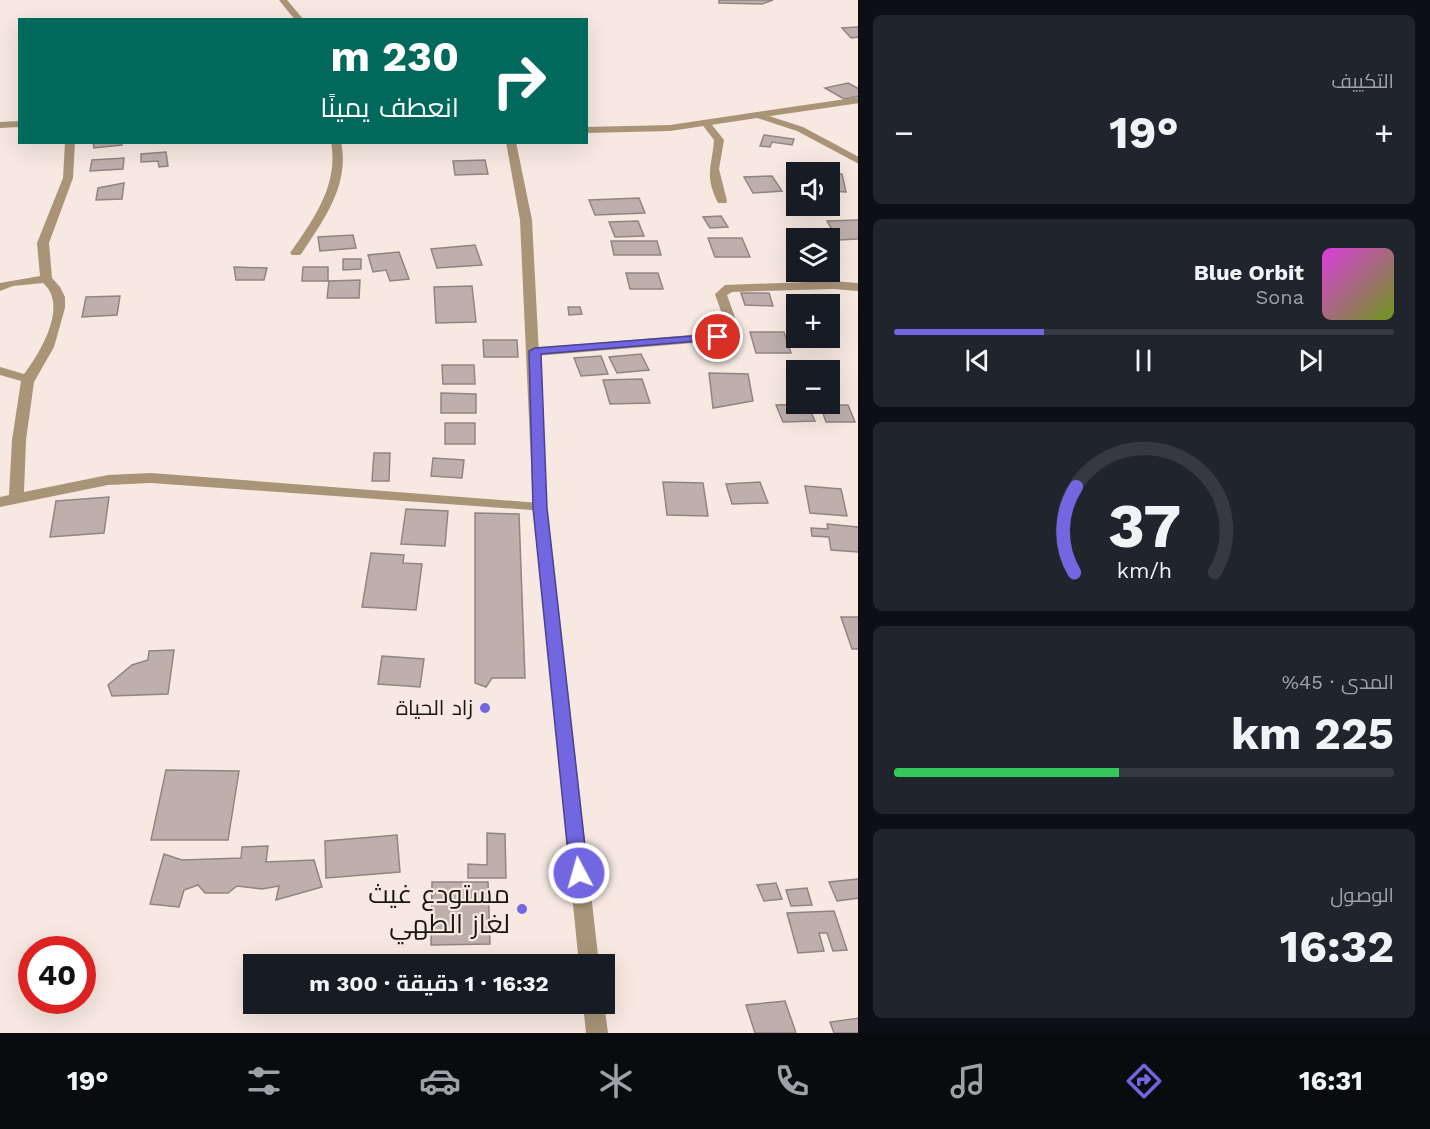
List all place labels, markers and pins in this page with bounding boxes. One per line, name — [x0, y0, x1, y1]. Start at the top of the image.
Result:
pin — [692, 311, 743, 362]
place label: زاد الحياة — [396, 695, 473, 720]
marker: زاد الحياة — [478, 701, 492, 715]
place label: مستودع غيث لغاز الطهي — [368, 879, 510, 945]
marker: مستودع غيث لغاز الطهي — [515, 902, 529, 916]

